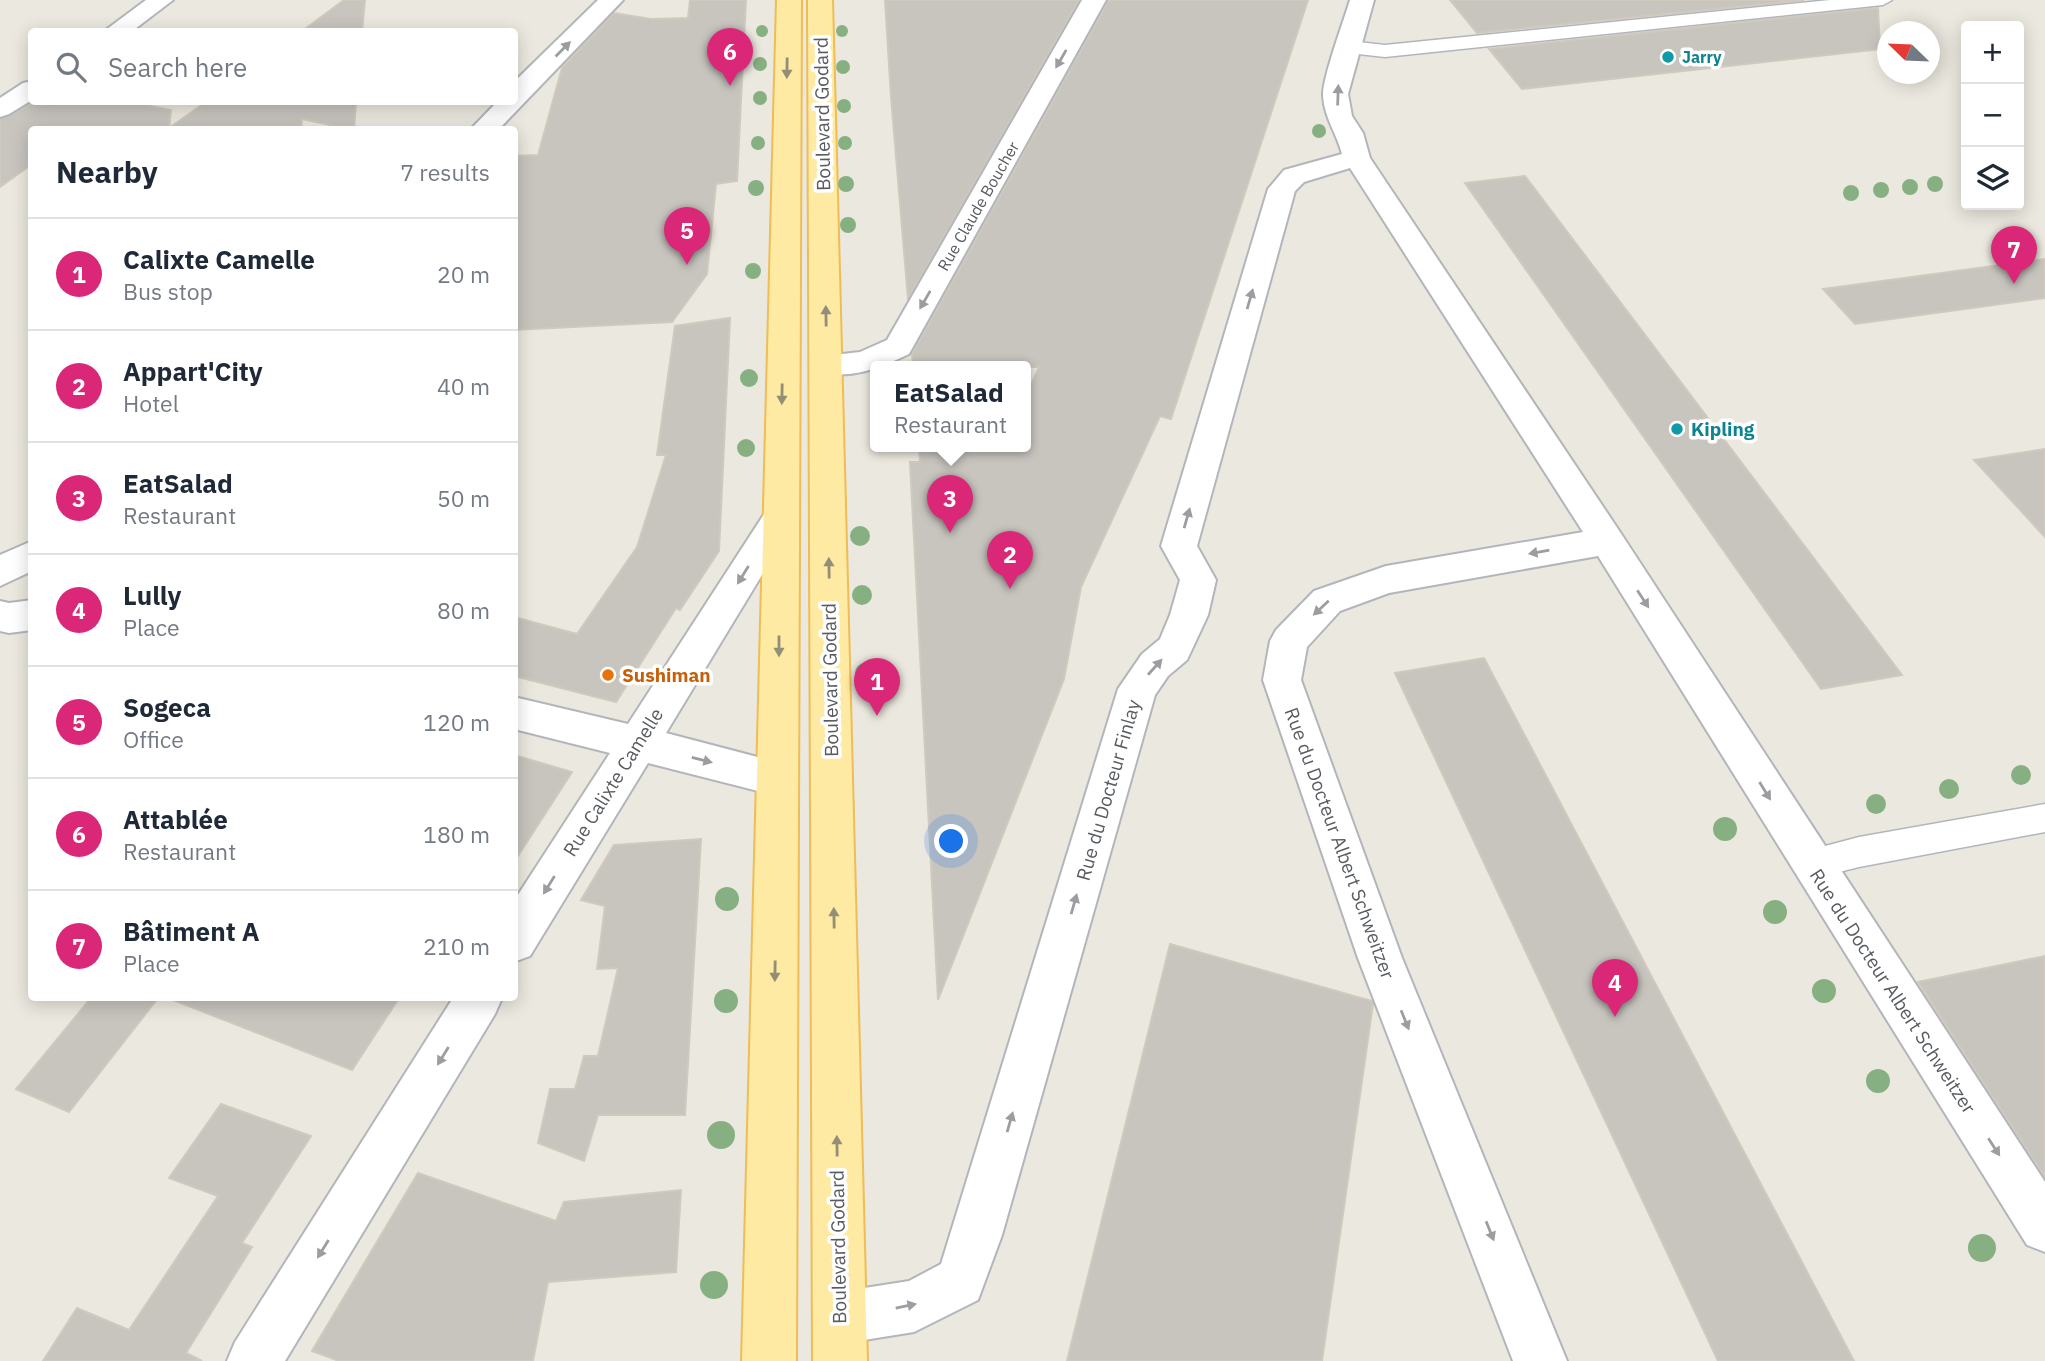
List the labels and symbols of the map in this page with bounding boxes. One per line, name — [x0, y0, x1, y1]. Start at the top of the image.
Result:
north arrow — [1877, 21, 1940, 84]
pin: 6 — [707, 28, 753, 86]
street label: Boulevard Godard — [809, 37, 835, 191]
one-way arrow — [554, 41, 570, 58]
place label: Jarry — [1682, 47, 1722, 67]
marker: Jarry — [1660, 49, 1676, 65]
one-way arrow — [1055, 50, 1067, 69]
one-way arrow — [782, 57, 793, 79]
one-way arrow — [1332, 83, 1343, 105]
street label: Rue Claude Boucher — [933, 138, 1023, 274]
pin: 5 — [664, 207, 710, 265]
pin: 7 — [1991, 226, 2037, 284]
one-way arrow — [1246, 289, 1256, 310]
one-way arrow — [919, 290, 931, 310]
one-way arrow — [821, 305, 832, 327]
one-way arrow — [776, 383, 788, 405]
place label: Kipling — [1691, 417, 1755, 441]
marker: Kipling — [1669, 421, 1685, 437]
pin: 3 — [927, 475, 973, 533]
one-way arrow — [1182, 507, 1193, 529]
pin: 2 — [987, 531, 1033, 589]
one-way arrow — [1528, 547, 1550, 558]
one-way arrow — [823, 557, 835, 579]
one-way arrow — [737, 565, 750, 585]
one-way arrow — [1637, 589, 1650, 608]
one-way arrow — [1312, 600, 1330, 616]
street label: Boulevard Godard — [817, 603, 843, 757]
one-way arrow — [773, 635, 785, 657]
pin: 1 — [854, 658, 900, 716]
one-way arrow — [1147, 658, 1163, 676]
place label: Sushiman — [622, 663, 711, 687]
marker: Sushiman — [600, 667, 616, 683]
street label: Rue du Docteur Finlay — [1071, 696, 1145, 883]
street label: Rue Calixte Camelle — [558, 703, 668, 861]
street label: Rue du Docteur Albert Schweitzer — [1280, 704, 1400, 982]
one-way arrow — [692, 755, 714, 766]
one-way arrow — [1759, 781, 1772, 800]
your location — [934, 824, 968, 858]
street label: Rue du Docteur Albert Schweitzer — [1805, 864, 1981, 1118]
one-way arrow — [542, 876, 555, 895]
one-way arrow — [1070, 893, 1080, 914]
one-way arrow — [828, 907, 840, 929]
pin: 4 — [1592, 959, 1638, 1017]
one-way arrow — [769, 960, 780, 982]
one-way arrow — [1400, 1010, 1411, 1031]
one-way arrow — [437, 1046, 450, 1065]
one-way arrow — [1006, 1111, 1016, 1132]
one-way arrow — [831, 1135, 842, 1157]
one-way arrow — [1987, 1137, 2000, 1157]
street label: Boulevard Godard — [825, 1170, 851, 1324]
one-way arrow — [1485, 1221, 1496, 1242]
one-way arrow — [317, 1239, 330, 1258]
one-way arrow — [895, 1301, 917, 1312]

